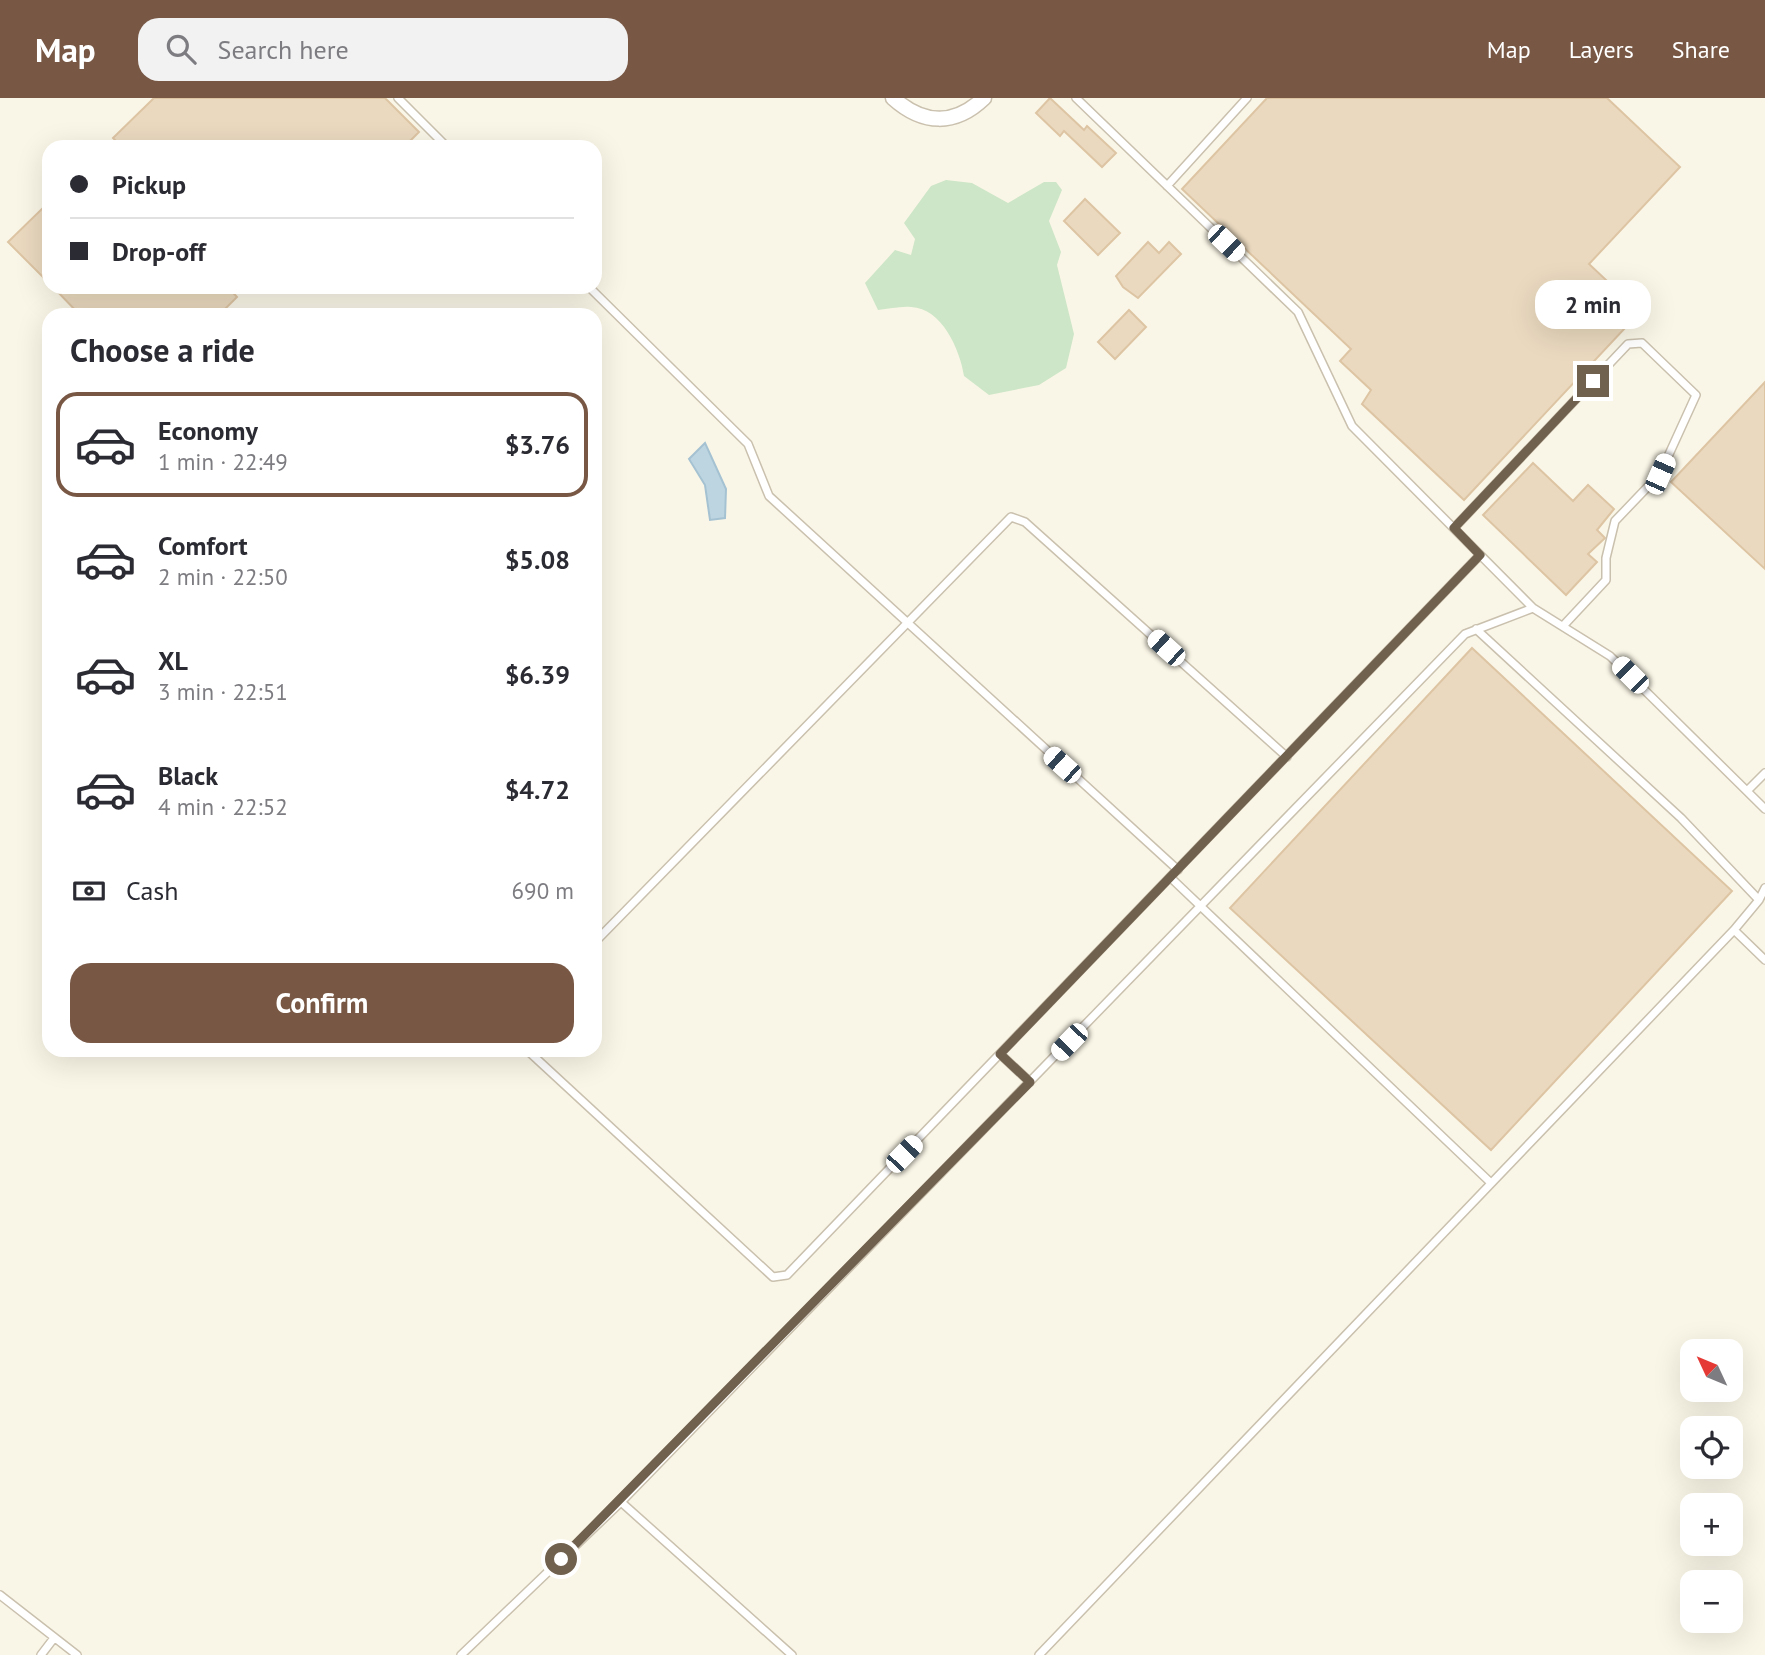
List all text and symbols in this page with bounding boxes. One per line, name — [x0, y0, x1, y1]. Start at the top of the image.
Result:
search box — [138, 18, 628, 81]
text: Map — [35, 28, 96, 71]
icon: search — [162, 30, 200, 68]
text: Search here — [218, 33, 349, 66]
text: Map — [1487, 34, 1531, 65]
text: Layers — [1569, 34, 1634, 65]
text: Share — [1672, 34, 1730, 65]
text: Pickup — [112, 168, 186, 201]
car — [1204, 221, 1249, 265]
text: Drop-off — [112, 235, 206, 268]
callout: 2 min — [1535, 280, 1651, 328]
text: 2 min — [1565, 290, 1621, 319]
text: Choose a ride — [70, 329, 255, 371]
route end — [1577, 365, 1609, 397]
icon: car — [74, 413, 137, 476]
text: Economy — [158, 414, 258, 447]
text: $3.76 — [505, 428, 570, 461]
text: 1 min · 22:49 — [158, 447, 288, 476]
car — [1642, 451, 1679, 497]
icon: car — [74, 528, 137, 591]
text: Comfort — [158, 529, 248, 562]
text: $5.08 — [505, 543, 570, 576]
text: 2 min · 22:50 — [158, 562, 288, 591]
car — [1144, 626, 1189, 670]
icon: car — [74, 643, 137, 706]
text: XL — [158, 644, 188, 677]
car — [1608, 653, 1653, 697]
text: $6.39 — [505, 658, 570, 691]
text: 3 min · 22:51 — [158, 677, 288, 706]
car — [1040, 743, 1085, 787]
icon: car — [74, 758, 137, 821]
text: Black — [158, 759, 218, 792]
text: $4.72 — [505, 773, 570, 806]
text: 4 min · 22:52 — [158, 792, 288, 821]
icon: cash — [70, 872, 108, 910]
text: Cash — [126, 874, 178, 907]
text: 690 m — [512, 876, 574, 905]
button: Confirm — [70, 963, 574, 1043]
car — [1047, 1020, 1092, 1064]
car — [882, 1132, 927, 1176]
north arrow — [1680, 1339, 1743, 1402]
map controls — [1680, 1339, 1743, 1633]
button: locate — [1680, 1416, 1743, 1479]
button: + — [1680, 1493, 1743, 1556]
route start — [545, 1543, 577, 1575]
button: − — [1680, 1570, 1743, 1633]

